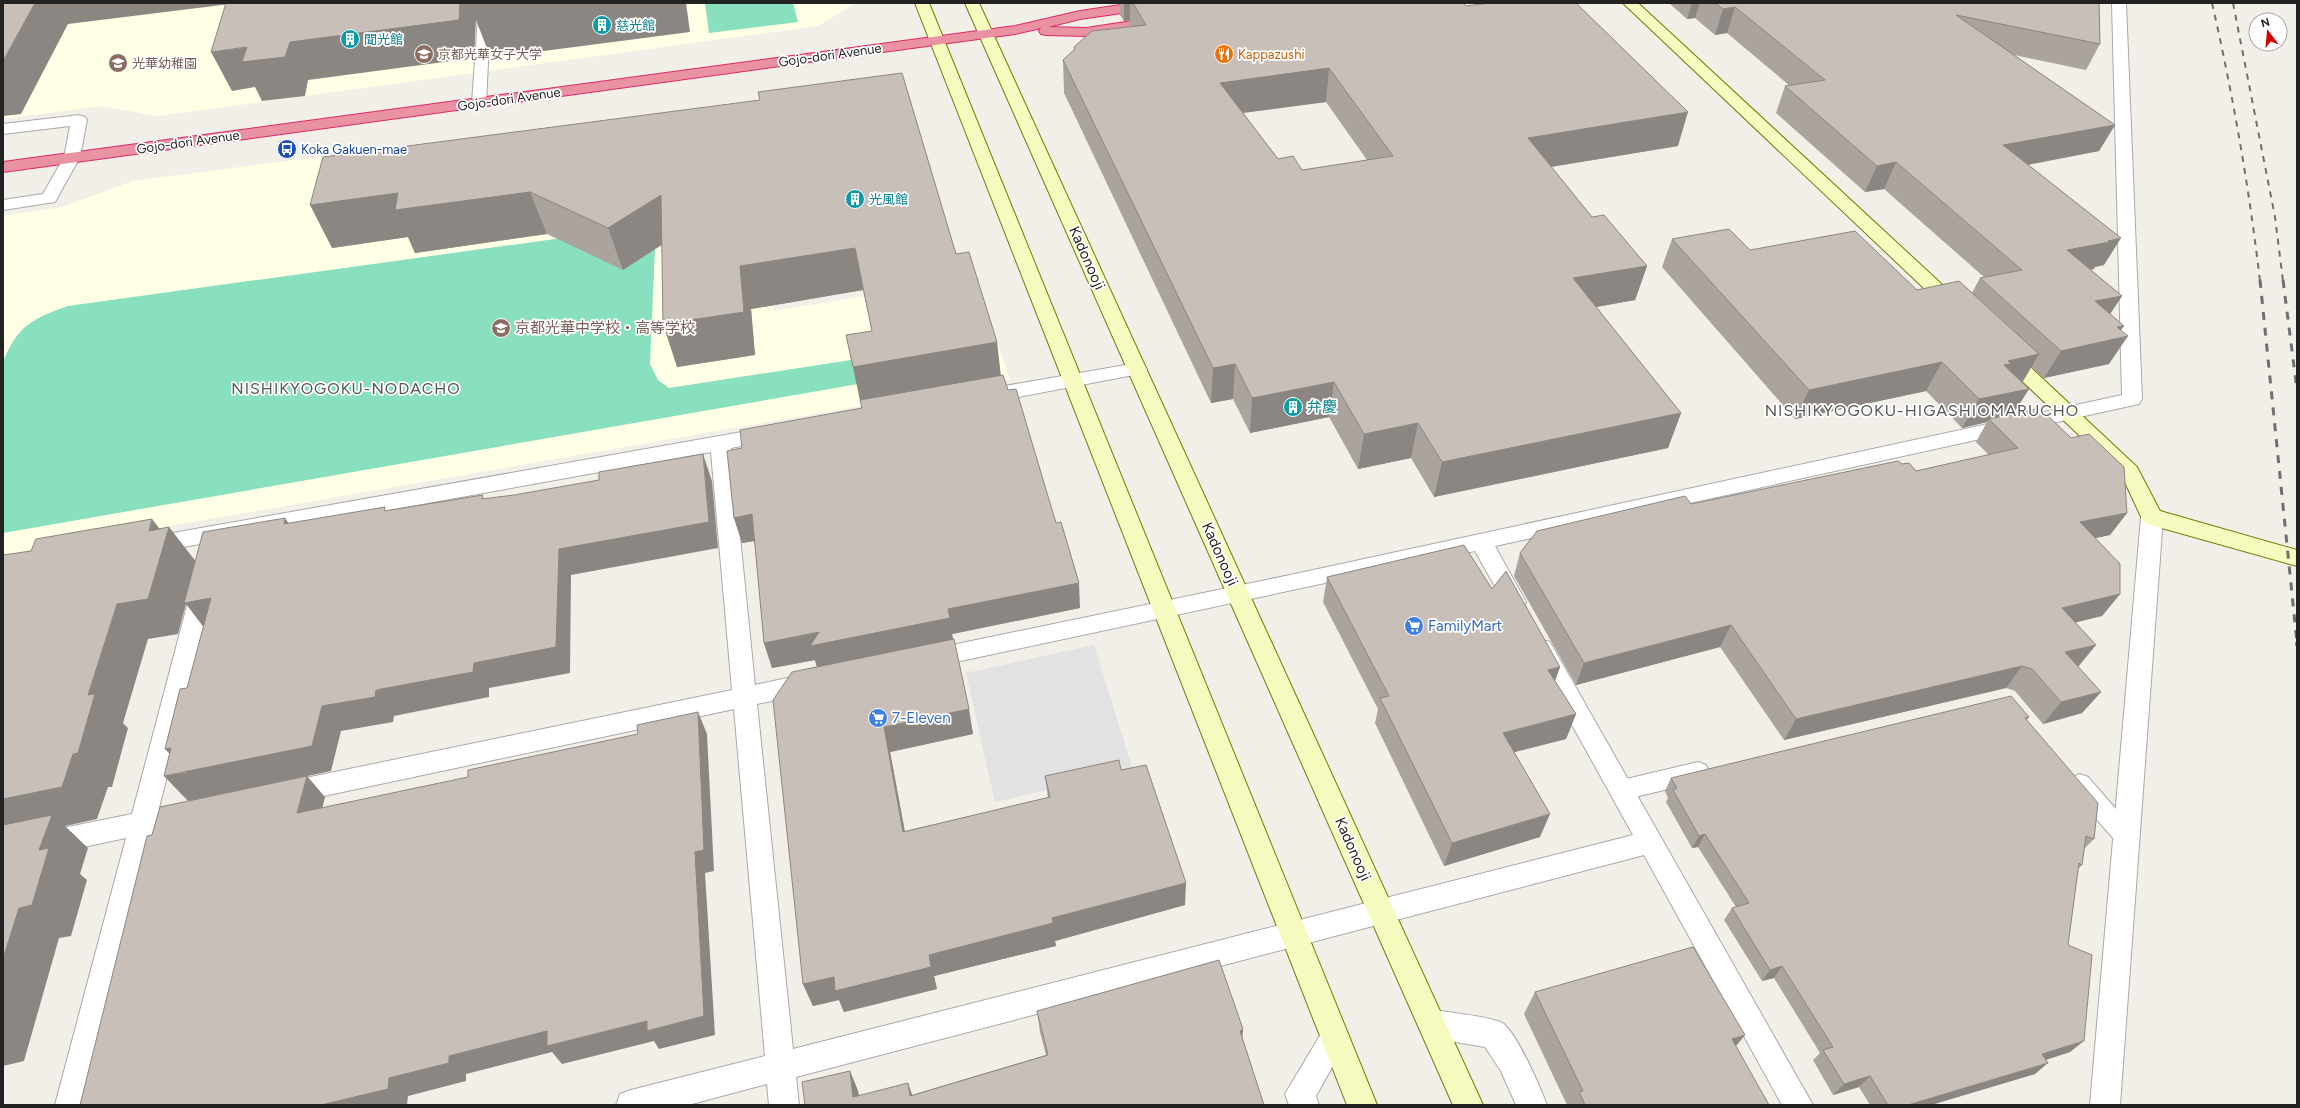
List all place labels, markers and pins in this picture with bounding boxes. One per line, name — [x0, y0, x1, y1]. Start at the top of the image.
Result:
building icon: 慈光館 — [591, 14, 613, 36]
place label: 慈光館 — [616, 18, 655, 33]
building icon: 聞光館 — [339, 28, 361, 50]
place label: 聞光館 — [364, 32, 403, 47]
school or university icon: 京都光華女子大学 — [413, 43, 435, 65]
restaurant icon: Kappazushi — [1213, 43, 1235, 65]
place label: 京都光華女子大学 — [438, 47, 542, 62]
place label: Kappazushi — [1238, 47, 1304, 62]
school or university icon: 光華幼稚園 — [107, 52, 129, 74]
place label: 光華幼稚園 — [132, 56, 197, 71]
bus stop icon: Koka Gakuen-mae — [276, 138, 298, 160]
place label: Koka Gakuen-mae — [301, 142, 407, 157]
building icon: 光風館 — [844, 188, 866, 210]
place label: 光風館 — [869, 192, 908, 207]
school or university icon: 京都光華中学校・高等学校 — [490, 317, 512, 339]
place label: 京都光華中学校・高等学校 — [515, 319, 695, 337]
building icon: 弁慶 — [1282, 396, 1304, 418]
place label: 弁慶 — [1307, 398, 1337, 416]
supermarket icon: FamilyMart — [1403, 615, 1425, 637]
place label: FamilyMart — [1428, 617, 1503, 635]
supermarket icon: 7-Eleven — [867, 707, 889, 729]
place label: 7-Eleven — [892, 709, 951, 727]

